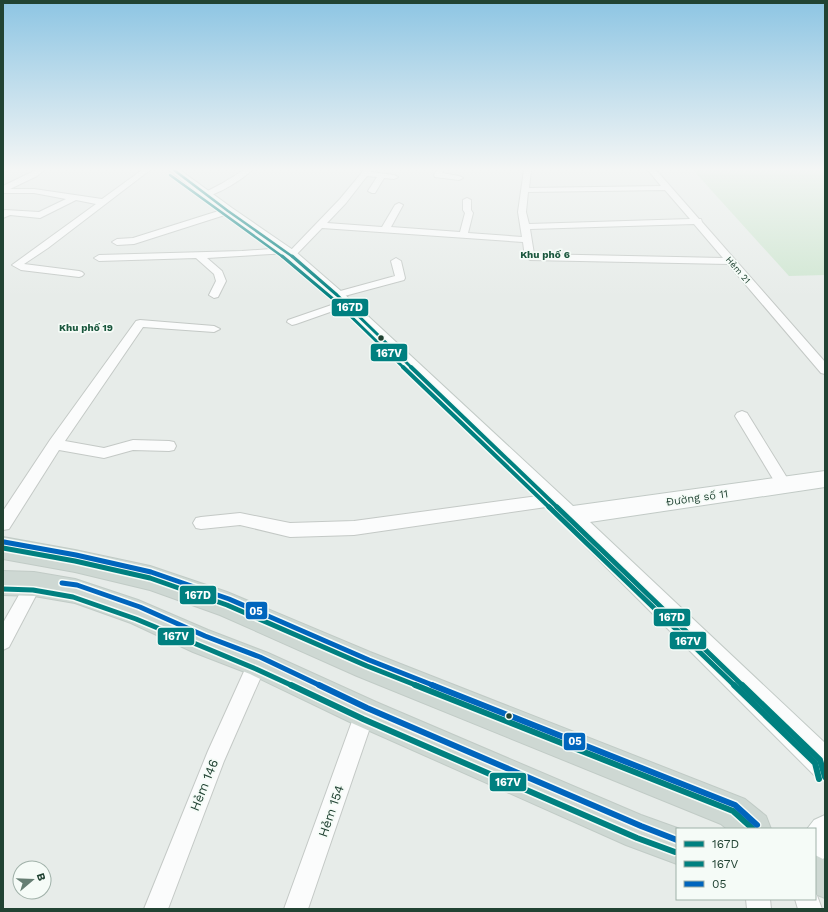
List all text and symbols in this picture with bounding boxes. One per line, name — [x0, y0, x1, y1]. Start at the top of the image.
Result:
district label: Khu phố 6 — [520, 249, 570, 260]
street label: Hẻm 21 — [724, 255, 752, 285]
line badge: 167D — [331, 298, 369, 317]
text: 167D — [337, 301, 363, 314]
district label: Khu phố 19 — [59, 322, 113, 333]
unlabelled marker — [376, 333, 386, 343]
line badge: 167V — [370, 343, 408, 362]
text: 167V — [376, 347, 402, 360]
street label: Đường số 11 — [665, 487, 729, 509]
line badge: 167D — [179, 585, 217, 605]
text: 167D — [185, 589, 211, 602]
line badge: 05 — [245, 601, 268, 620]
text: 05 — [249, 605, 263, 618]
line badge: 167D — [653, 608, 691, 627]
text: 167D — [659, 611, 685, 624]
line badge: 167V — [157, 627, 195, 646]
text: 167V — [163, 630, 189, 643]
line badge: 167V — [669, 631, 707, 650]
text: 167V — [675, 635, 701, 648]
unlabelled marker — [504, 711, 514, 721]
line badge: 05 — [563, 732, 586, 751]
text: 05 — [568, 735, 582, 748]
street label: Hẻm 146 — [187, 757, 221, 813]
line badge: 167V — [489, 772, 527, 792]
text: 167V — [495, 776, 521, 789]
street label: Hẻm 154 — [315, 783, 347, 839]
legend — [676, 828, 816, 900]
text: 167D — [712, 837, 739, 851]
text: 167V — [712, 857, 739, 871]
north arrow — [12, 860, 52, 900]
text: B — [34, 871, 49, 883]
text: 05 — [712, 877, 726, 891]

